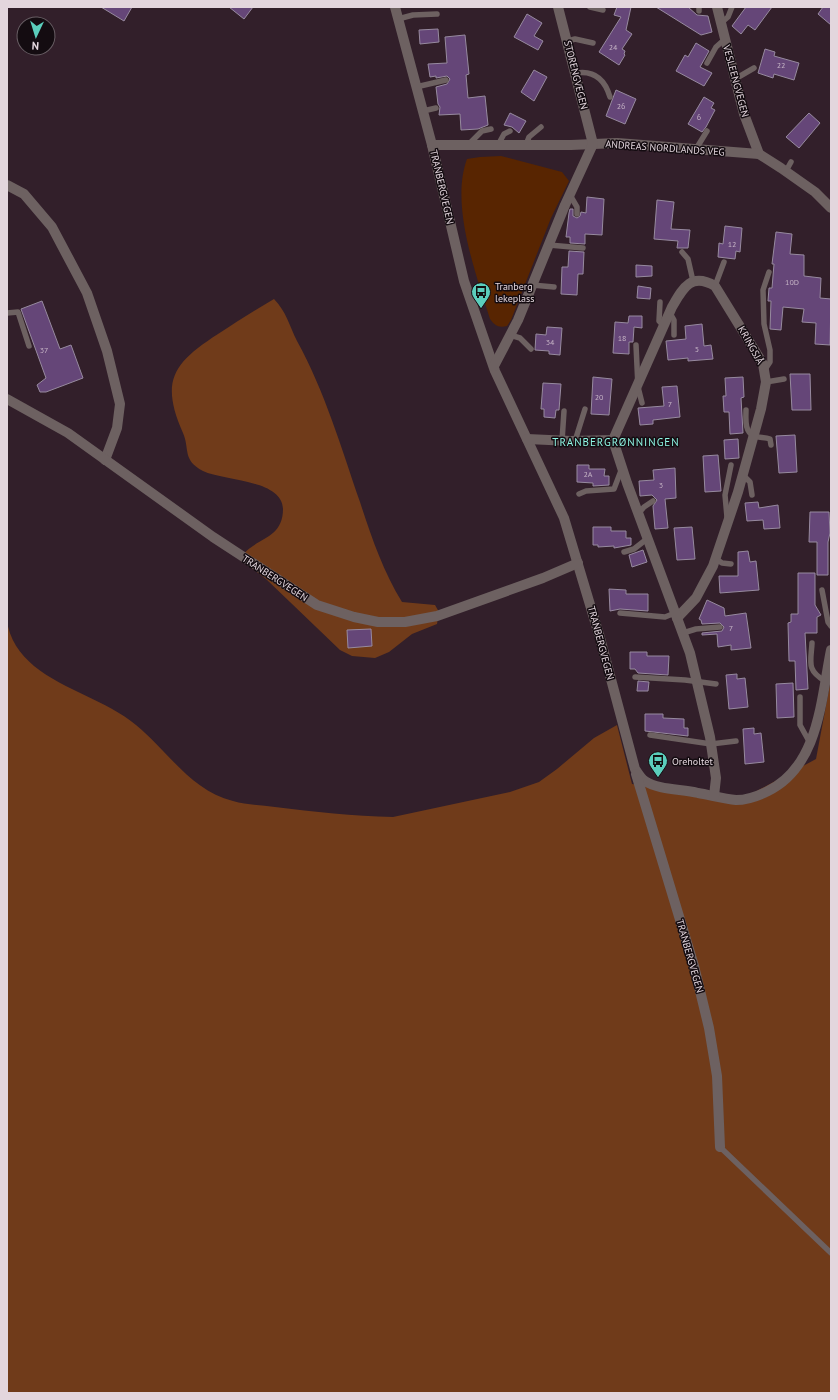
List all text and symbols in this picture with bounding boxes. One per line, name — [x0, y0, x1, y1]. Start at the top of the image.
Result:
north arrow — [16, 16, 56, 56]
text: N — [31, 39, 39, 53]
street label: STORENGVEGEN — [561, 39, 591, 111]
house number: 24 — [609, 42, 618, 52]
street label: VESLEENGVEGEN — [720, 42, 752, 119]
house number: 22 — [777, 60, 785, 70]
house number: 26 — [617, 101, 625, 111]
house number: 6 — [697, 112, 701, 122]
street label: ANDREAS NORDLANDS VEG — [605, 137, 725, 159]
street label: TRANBERGVEGEN — [427, 149, 457, 225]
house number: 12 — [728, 239, 736, 249]
house number: 10D — [785, 277, 799, 287]
place label: Tranberg lekeplass — [495, 280, 534, 305]
bus stop icon: Tranberg lekeplass — [470, 281, 492, 309]
street label: KRINGSJÅ — [735, 324, 767, 367]
house number: 18 — [618, 333, 626, 343]
house number: 34 — [546, 337, 555, 347]
house number: 5 — [695, 344, 699, 354]
house number: 37 — [40, 345, 48, 355]
house number: 20 — [595, 392, 604, 402]
house number: 7 — [668, 399, 672, 409]
district label: TRANBERGRØNNINGEN — [552, 435, 680, 449]
house number: 2A — [583, 469, 593, 479]
house number: 3 — [659, 480, 663, 490]
street label: TRANBERGVEGEN — [240, 552, 310, 604]
street label: TRANBERGVEGEN — [585, 605, 617, 681]
house number: 7 — [729, 623, 733, 633]
bus stop icon: Oreholtet — [647, 750, 669, 778]
place label: Oreholtet — [672, 755, 713, 768]
street label: TRANBERGVEGEN — [673, 918, 707, 994]

